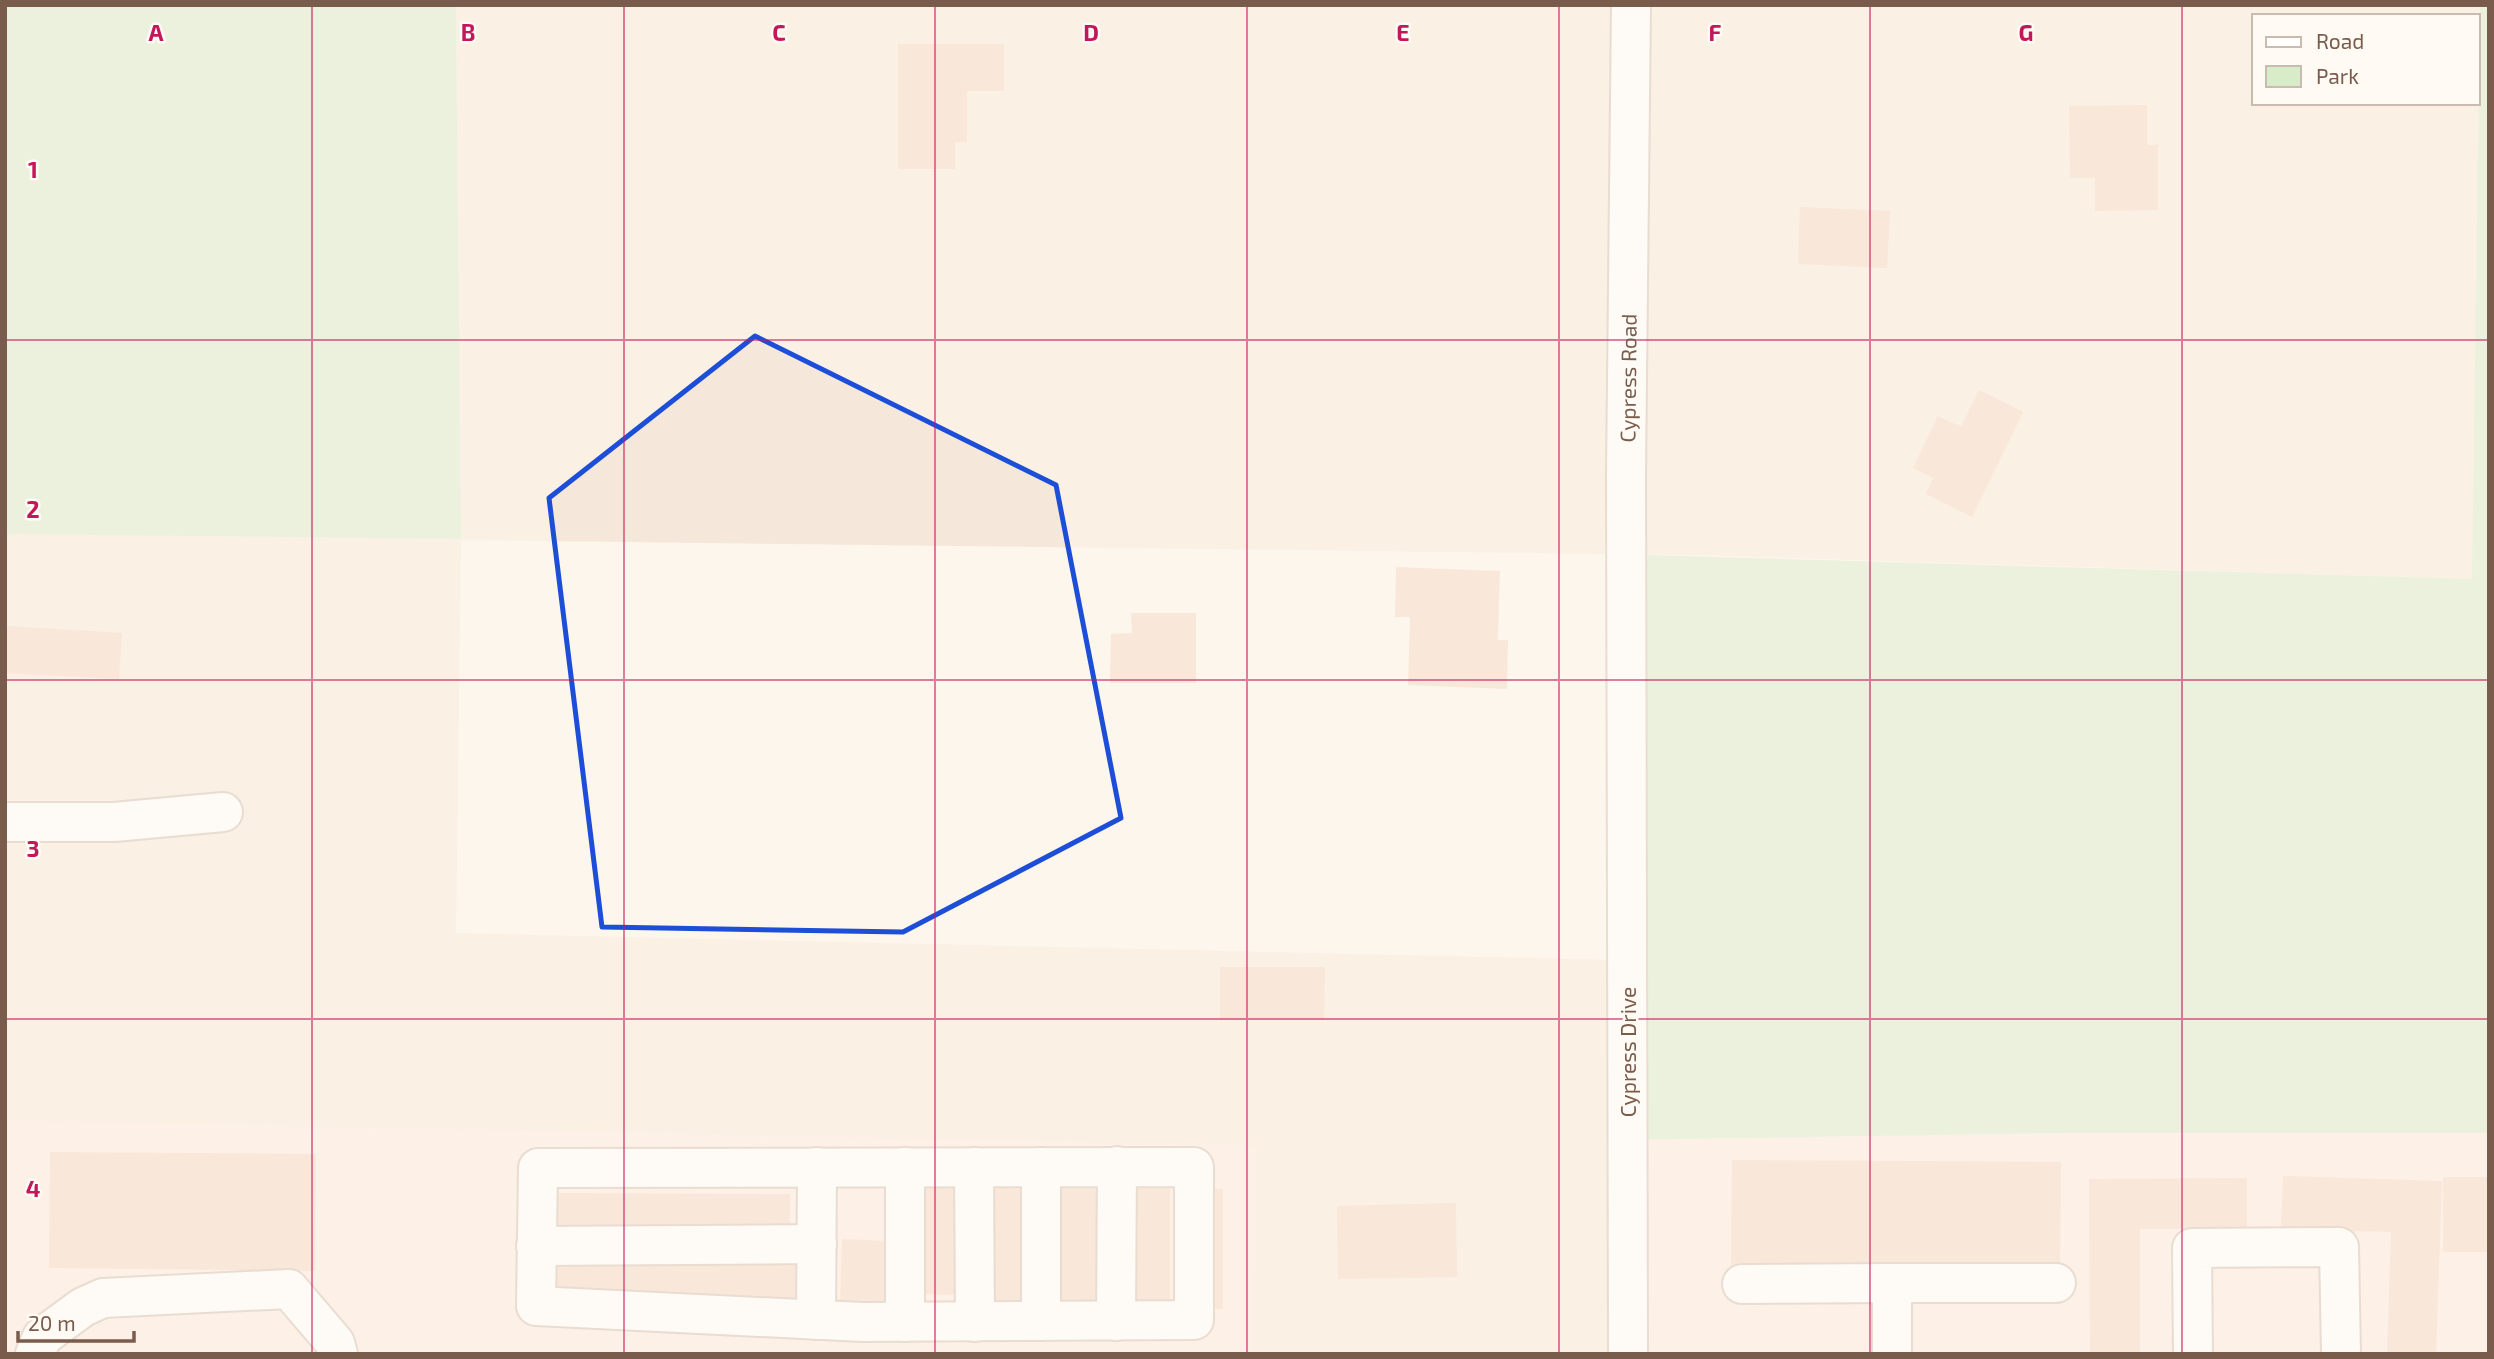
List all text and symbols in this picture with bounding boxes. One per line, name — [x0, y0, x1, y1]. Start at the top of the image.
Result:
legend — [2252, 14, 2480, 105]
text: A — [148, 18, 164, 46]
text: B — [461, 18, 475, 46]
text: C — [772, 18, 786, 46]
text: D — [1083, 18, 1099, 46]
text: E — [1396, 18, 1410, 46]
text: F — [1709, 18, 1722, 46]
text: G — [2019, 18, 2033, 46]
text: Road — [2316, 28, 2364, 53]
text: Park — [2316, 63, 2359, 88]
text: 1 — [28, 155, 38, 183]
street label: Cypress Road — [1614, 313, 1640, 443]
text: 2 — [26, 495, 40, 523]
text: 3 — [26, 834, 40, 862]
street label: Cypress Drive — [1615, 987, 1640, 1117]
text: 4 — [26, 1174, 40, 1202]
scale bar — [18, 1300, 133, 1344]
text: 20 m — [28, 1310, 76, 1335]

